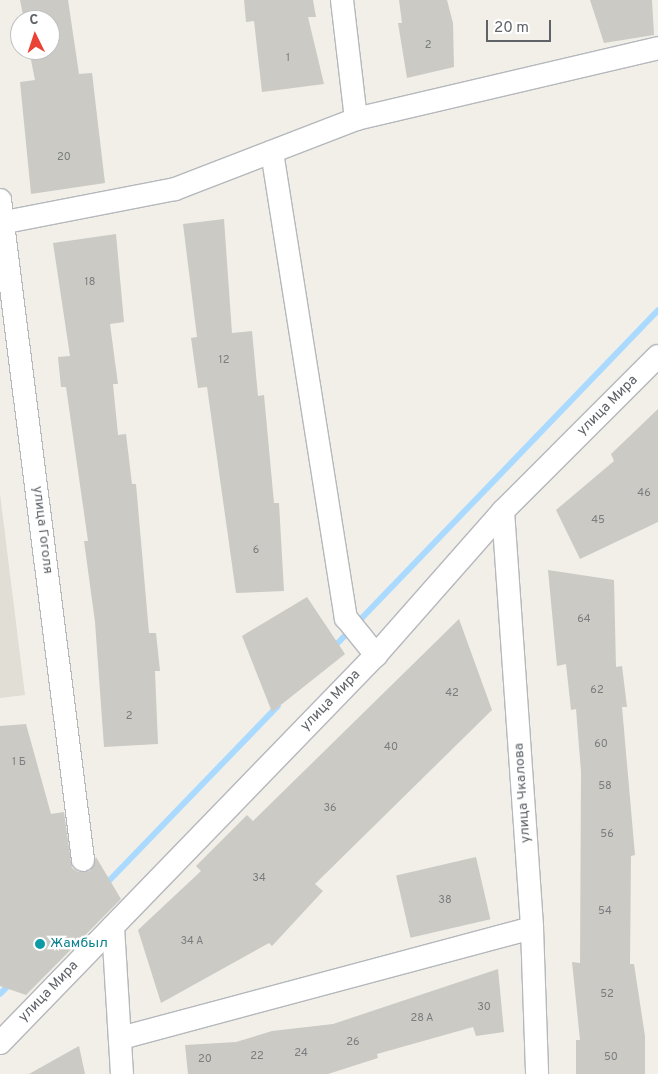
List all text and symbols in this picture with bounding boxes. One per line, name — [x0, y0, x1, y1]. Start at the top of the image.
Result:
north arrow — [10, 10, 60, 60]
scale bar — [488, 10, 553, 42]
text: С — [29, 12, 39, 29]
text: 20 m — [494, 19, 529, 38]
house number: 2 — [425, 38, 431, 52]
house number: 1 — [286, 51, 290, 65]
house number: 20 — [57, 150, 71, 164]
house number: 18 — [85, 275, 95, 289]
house number: 12 — [219, 353, 229, 367]
street label: улица Мира — [574, 372, 642, 440]
street label: улица Гоголя — [28, 485, 56, 575]
house number: 46 — [637, 486, 651, 500]
house number: 45 — [591, 513, 605, 527]
house number: 6 — [253, 543, 259, 557]
house number: 64 — [577, 612, 591, 626]
street label: улица Мира — [298, 667, 364, 735]
house number: 62 — [590, 683, 604, 697]
house number: 42 — [445, 686, 459, 700]
house number: 2 — [126, 709, 132, 723]
house number: 60 — [594, 737, 608, 751]
house number: 40 — [384, 740, 398, 754]
street label: улица Чкалова — [511, 742, 535, 844]
house number: 1 Б — [12, 755, 26, 769]
house number: 58 — [598, 779, 612, 793]
house number: 36 — [323, 801, 337, 815]
house number: 56 — [600, 827, 614, 841]
house number: 34 — [252, 871, 266, 885]
house number: 38 — [438, 893, 452, 907]
house number: 54 — [598, 904, 612, 918]
house number: 34 А — [180, 934, 204, 948]
place label: Жамбыл — [50, 936, 108, 952]
marker: Жамбыл — [34, 938, 46, 950]
street label: улица Мира — [16, 958, 82, 1026]
house number: 52 — [600, 987, 614, 1001]
house number: 30 — [477, 1000, 491, 1014]
house number: 28 А — [410, 1011, 434, 1025]
house number: 26 — [346, 1035, 360, 1049]
house number: 24 — [294, 1046, 308, 1060]
house number: 22 — [250, 1049, 264, 1063]
house number: 50 — [604, 1050, 618, 1064]
house number: 20 — [198, 1052, 212, 1066]

